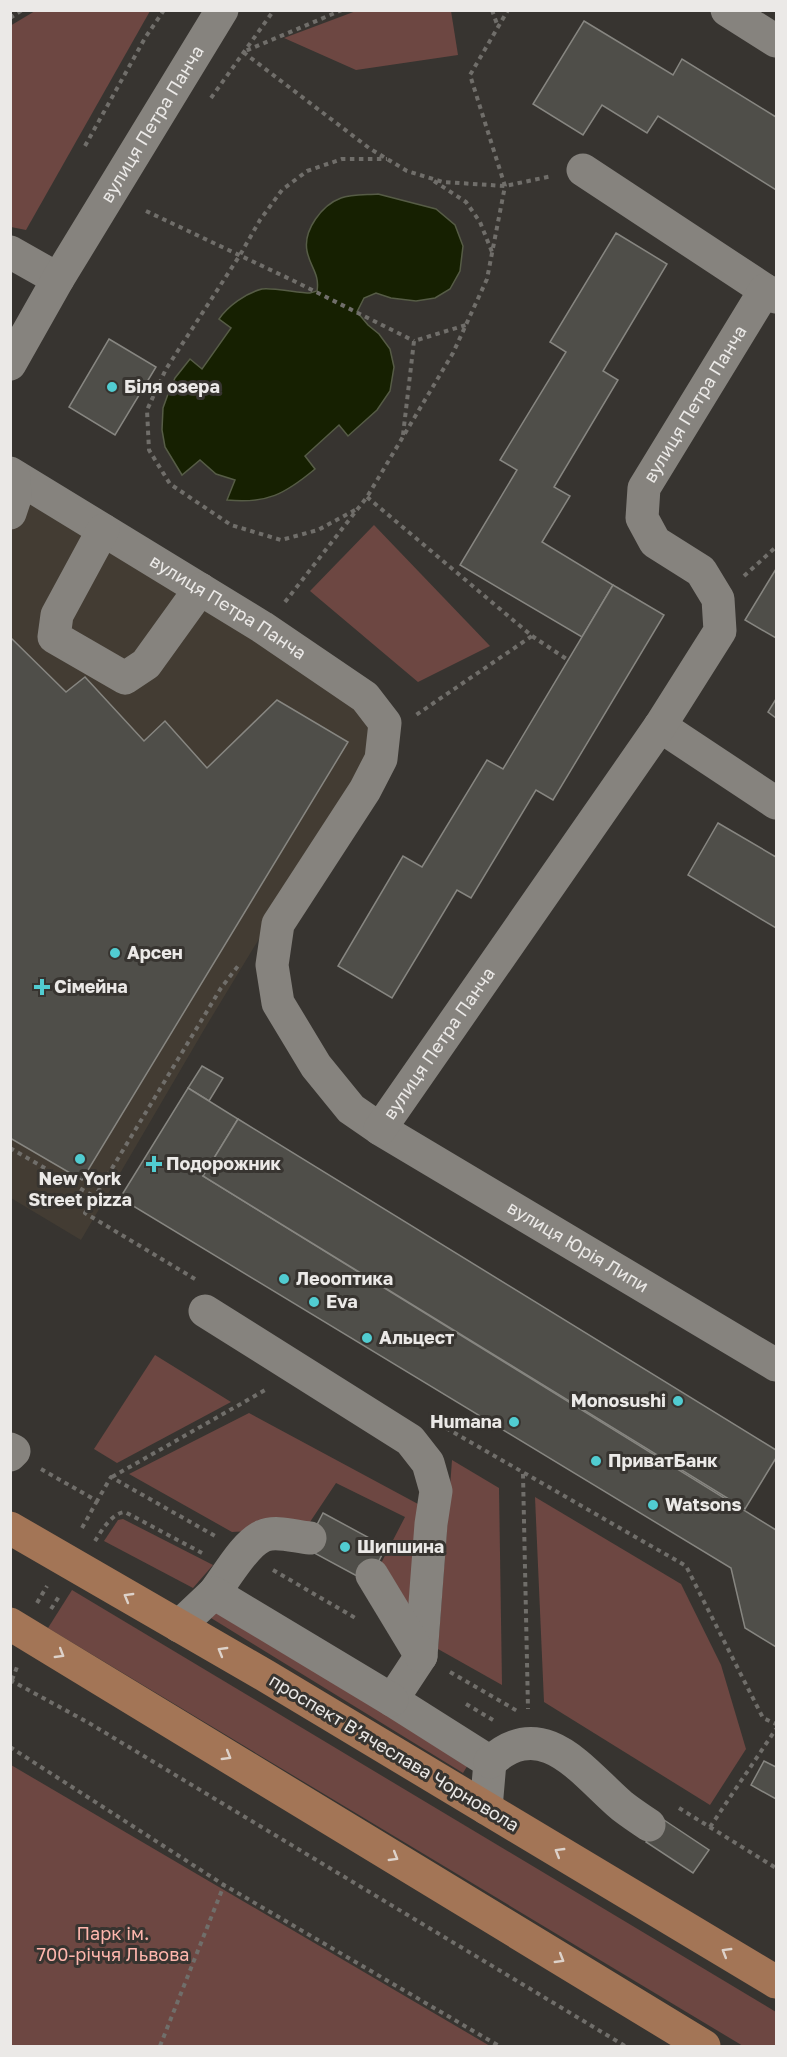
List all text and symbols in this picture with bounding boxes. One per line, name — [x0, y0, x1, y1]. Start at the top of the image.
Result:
street label: вулиця Петра Панча — [95, 41, 208, 206]
street label: вулиця Петра Панча — [638, 321, 751, 486]
place label: Біля озера — [124, 375, 220, 397]
marker: Біля озера — [105, 380, 119, 394]
street label: вулиця Петра Панча — [146, 549, 311, 664]
place label: Арсен — [127, 941, 183, 963]
marker: Арсен — [108, 946, 122, 960]
street label: вулиця Петра Панча — [378, 963, 499, 1123]
place label: Сімейна — [54, 975, 128, 997]
marker: Сімейна — [35, 980, 49, 994]
marker: New York Street pizza — [73, 1152, 87, 1166]
place label: Подорожник — [166, 1152, 281, 1174]
marker: Подорожник — [147, 1157, 161, 1171]
place label: New York Street pizza — [28, 1167, 132, 1210]
street label: вулиця Юрія Липи — [504, 1195, 653, 1297]
place label: Леооптика — [296, 1267, 393, 1289]
marker: Леооптика — [277, 1272, 291, 1286]
place label: Eva — [326, 1290, 358, 1312]
marker: Eva — [307, 1295, 321, 1309]
place label: Альцест — [379, 1326, 454, 1348]
marker: Альцест — [360, 1331, 374, 1345]
place label: Monosushi — [571, 1389, 666, 1411]
marker: Monosushi — [671, 1394, 685, 1408]
place label: Humana — [430, 1410, 502, 1432]
marker: Humana — [507, 1415, 521, 1429]
place label: ПриватБанк — [608, 1449, 718, 1471]
marker: ПриватБанк — [589, 1454, 603, 1468]
place label: Watsons — [665, 1493, 742, 1515]
marker: Watsons — [646, 1498, 660, 1512]
place label: Шипшина — [357, 1535, 444, 1557]
marker: Шипшина — [338, 1540, 352, 1554]
one-way arrow — [124, 1593, 135, 1604]
one-way arrow — [54, 1647, 65, 1658]
one-way arrow — [218, 1647, 229, 1658]
street label: проспект Вʼячеслава Чорновола — [266, 1669, 523, 1836]
one-way arrow — [221, 1748, 231, 1760]
one-way arrow — [555, 1847, 565, 1859]
one-way arrow — [387, 1850, 398, 1861]
park label: Парк ім. 700-річчя Львова — [37, 1922, 189, 1965]
one-way arrow — [722, 1947, 732, 1959]
one-way arrow — [554, 1951, 564, 1963]

